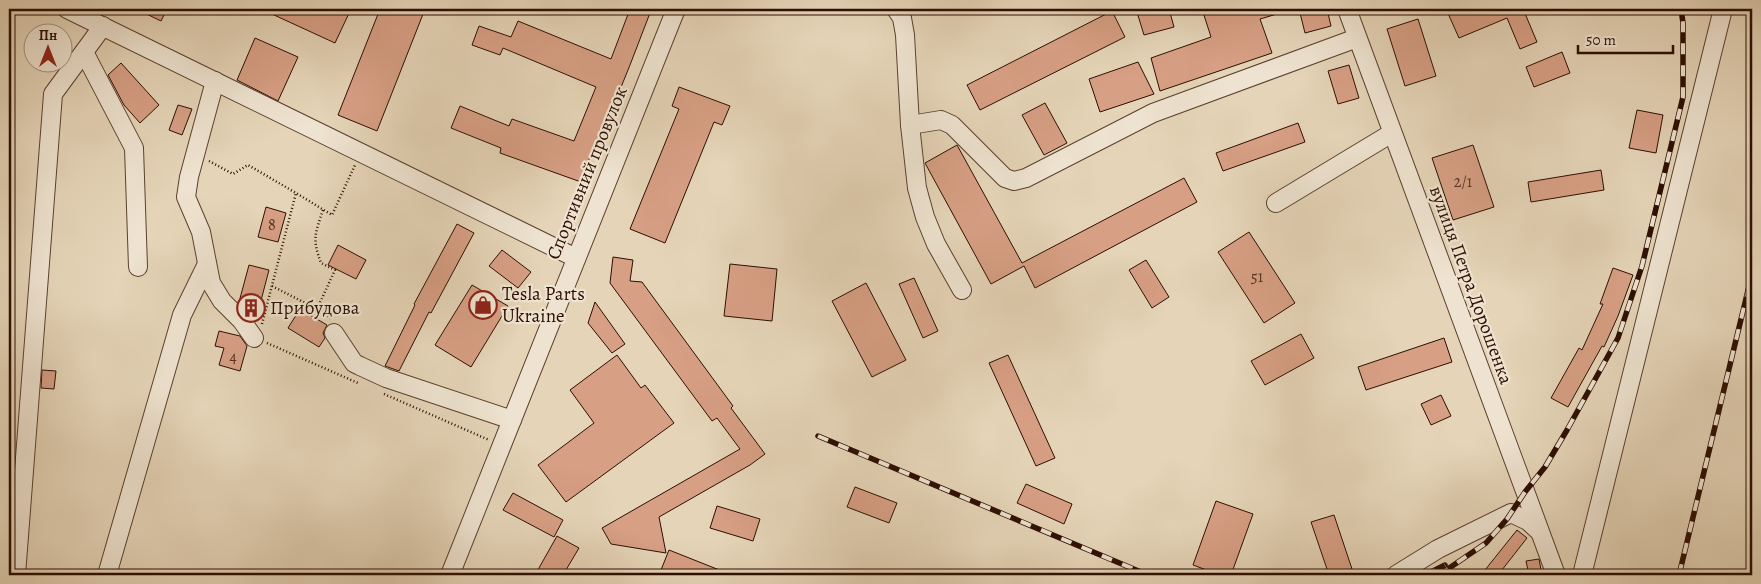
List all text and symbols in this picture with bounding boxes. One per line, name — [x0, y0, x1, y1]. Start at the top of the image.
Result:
north arrow — [22, 22, 72, 72]
scale bar — [1578, 22, 1674, 54]
text: Пн — [39, 26, 57, 45]
text: 50 m — [1586, 30, 1616, 50]
street label: Спортивний провулок — [540, 82, 634, 263]
house number: 2/1 — [1454, 171, 1473, 193]
street label: вулиця Петра Дорошенка — [1423, 182, 1519, 388]
house number: 8 — [268, 214, 276, 236]
house number: 51 — [1251, 266, 1264, 288]
place label: Tesla Parts Ukraine — [502, 281, 585, 329]
shop icon: Tesla Parts Ukraine — [468, 290, 498, 320]
building icon: Прибудова — [236, 293, 266, 323]
place label: Прибудова — [270, 295, 360, 321]
house number: 4 — [229, 346, 237, 368]

